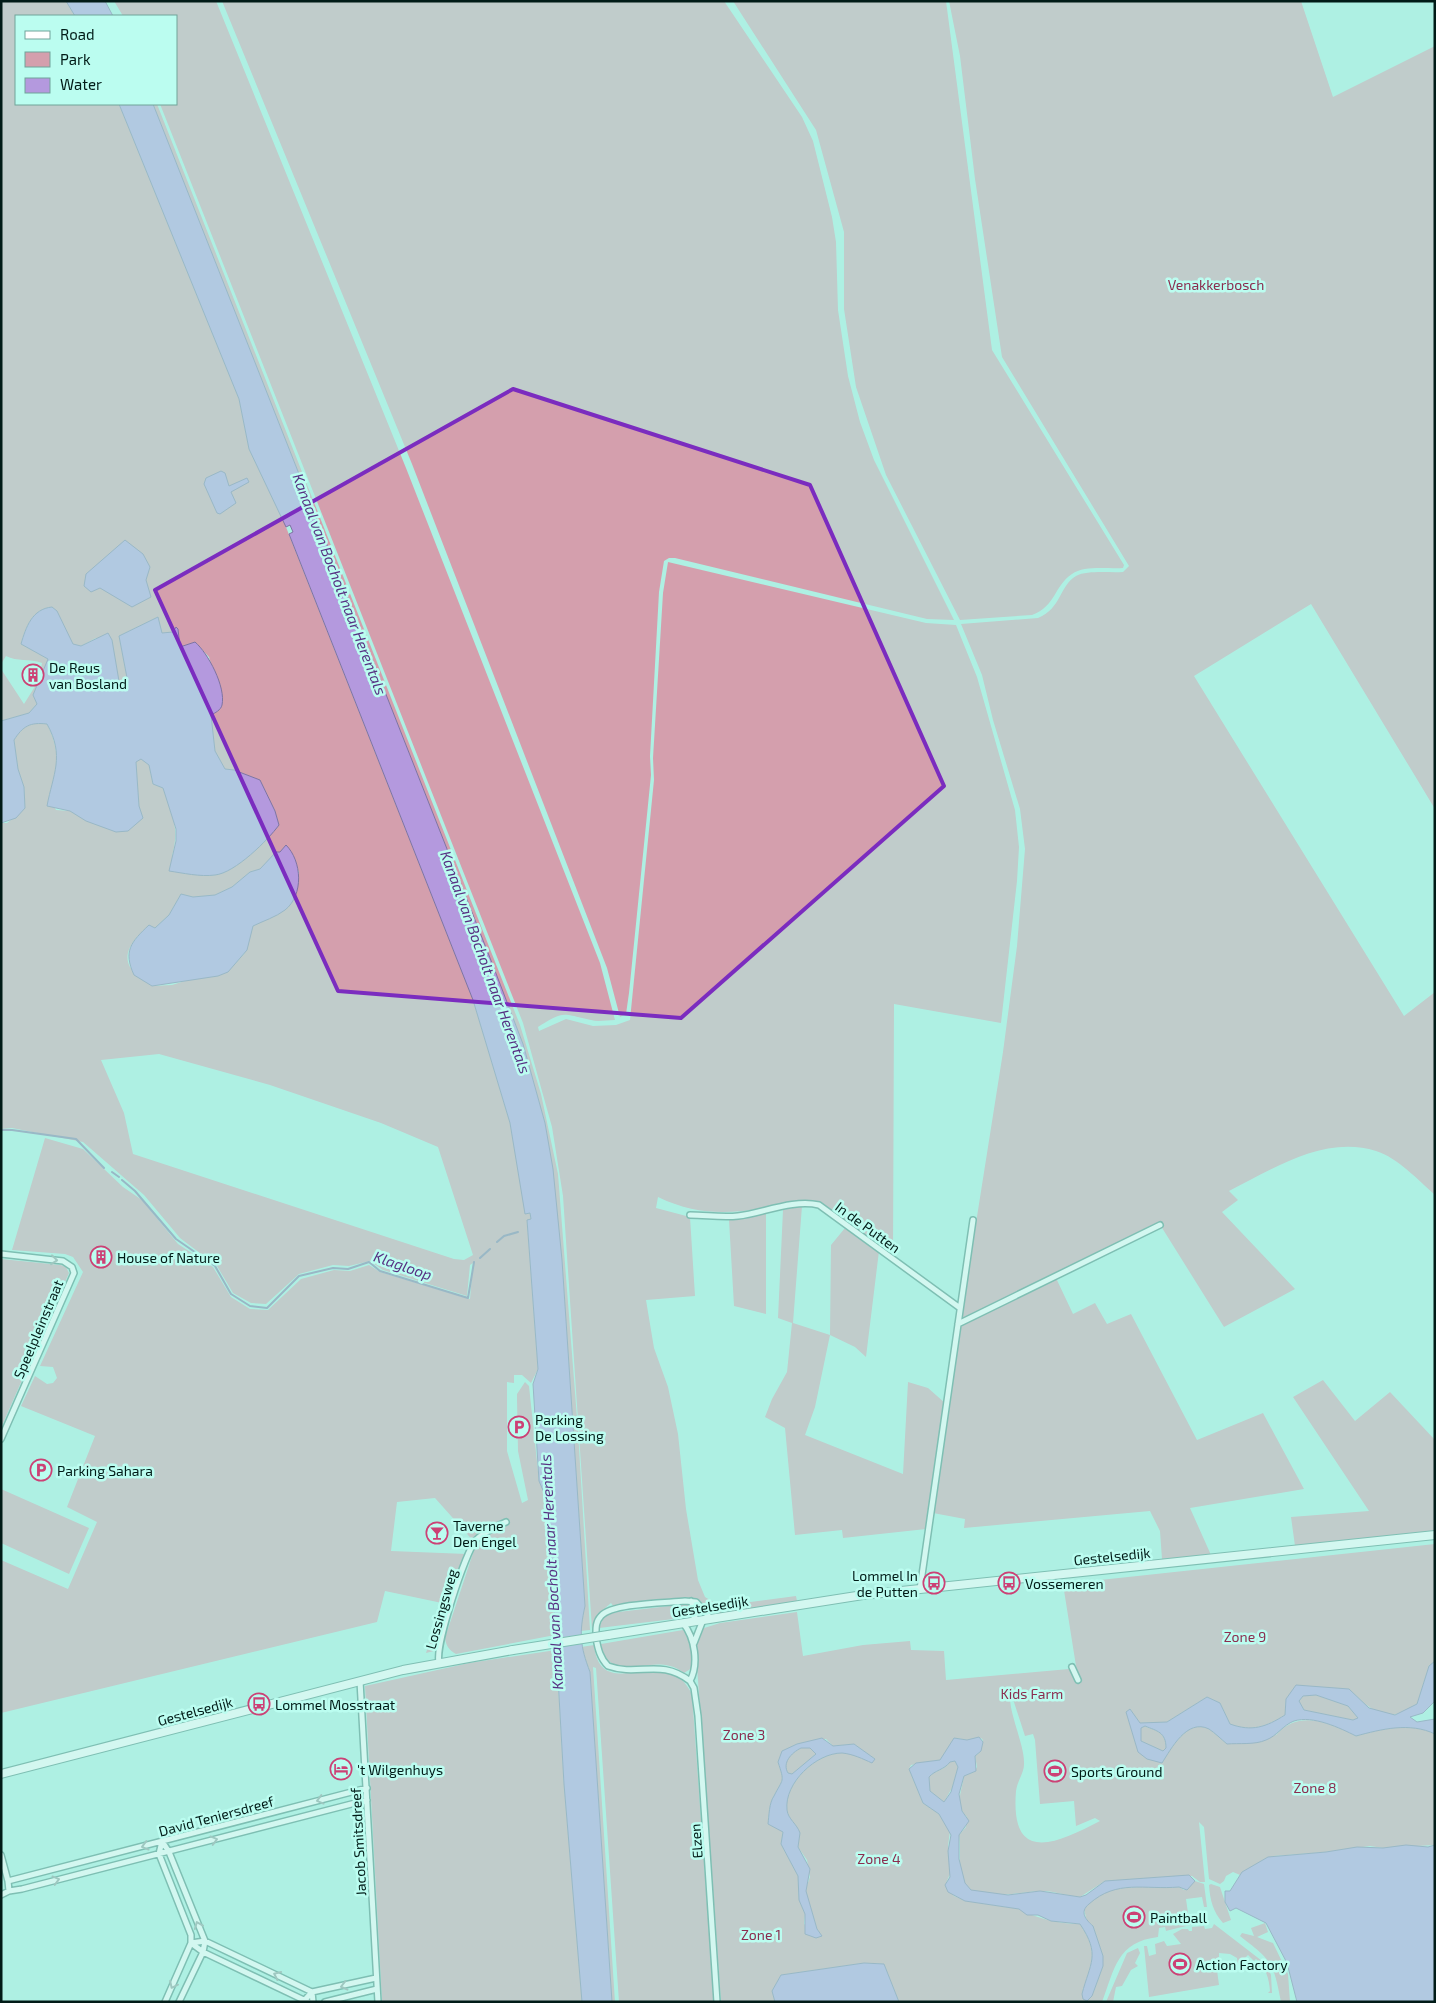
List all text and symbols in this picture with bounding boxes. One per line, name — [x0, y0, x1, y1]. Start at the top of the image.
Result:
legend — [15, 15, 178, 105]
text: Road — [60, 25, 95, 43]
text: Park — [60, 50, 91, 68]
text: Water — [60, 75, 102, 93]
park label: Venakkerbosch — [1168, 276, 1264, 293]
water label: Kanaal van Bocholt naar Herentals — [289, 471, 391, 698]
place label: De Reus van Bosland — [49, 659, 127, 692]
building icon: De Reus van Bosland — [21, 663, 45, 687]
water label: Kanaal van Bocholt naar Herentals — [437, 848, 535, 1076]
street label: In de Putten — [832, 1198, 904, 1256]
building icon: House of Nature — [89, 1245, 113, 1269]
water label: Klagloop — [371, 1247, 435, 1283]
place label: House of Nature — [117, 1249, 220, 1266]
one-way arrow — [51, 1254, 59, 1265]
street label: Speelpleinstraat — [10, 1277, 66, 1381]
place label: Parking De Lossing — [535, 1411, 604, 1444]
parking icon: Parking De Lossing — [507, 1415, 531, 1439]
water label: Kanaal van Bocholt naar Herentals — [536, 1453, 566, 1690]
parking icon: Parking Sahara — [29, 1458, 53, 1482]
place label: Parking Sahara — [57, 1462, 153, 1479]
place label: Taverne Den Engel — [453, 1517, 517, 1550]
bar icon: Taverne Den Engel — [425, 1521, 449, 1545]
street label: Gestelsedijk — [1073, 1544, 1151, 1568]
street label: Lossingsweg — [421, 1567, 461, 1651]
place label: Lommel In de Putten — [852, 1567, 918, 1600]
bus stop icon: Lommel In de Putten — [922, 1571, 946, 1595]
bus stop icon: Vossemeren — [997, 1571, 1021, 1595]
place label: Vossemeren — [1025, 1575, 1104, 1592]
street label: Gestelsedijk — [671, 1592, 749, 1620]
park label: Zone 9 — [1224, 1628, 1266, 1645]
park label: Kids Farm — [1001, 1685, 1063, 1702]
bus stop icon: Lommel Mosstraat — [247, 1692, 271, 1716]
street label: Gestelsedijk — [156, 1693, 234, 1729]
place label: Lommel Mosstraat — [275, 1696, 395, 1713]
park label: Zone 3 — [723, 1726, 765, 1743]
hotel icon: 't Wilgenhuys — [329, 1757, 353, 1781]
sports icon: Sports Ground — [1043, 1759, 1067, 1783]
place label: 't Wilgenhuys — [357, 1761, 443, 1778]
place label: Sports Ground — [1071, 1763, 1162, 1780]
park label: Zone 8 — [1293, 1779, 1337, 1796]
street label: Jacob Smitsdreef — [347, 1787, 369, 1896]
street label: David Teniersdreef — [157, 1792, 276, 1840]
one-way arrow — [315, 1794, 324, 1805]
street label: Elzen — [686, 1823, 706, 1859]
one-way arrow — [209, 1835, 218, 1846]
one-way arrow — [141, 1840, 150, 1851]
park label: Zone 4 — [857, 1850, 901, 1867]
one-way arrow — [52, 1876, 60, 1886]
sports icon: Paintball — [1122, 1905, 1146, 1929]
place label: Paintball — [1150, 1909, 1208, 1926]
one-way arrow — [194, 1921, 204, 1930]
park label: Zone 1 — [741, 1926, 781, 1943]
sports icon: Action Factory — [1168, 1952, 1192, 1976]
place label: Action Factory — [1196, 1956, 1288, 1973]
one-way arrow — [273, 1971, 282, 1982]
one-way arrow — [169, 1980, 179, 1989]
one-way arrow — [340, 1980, 349, 1991]

